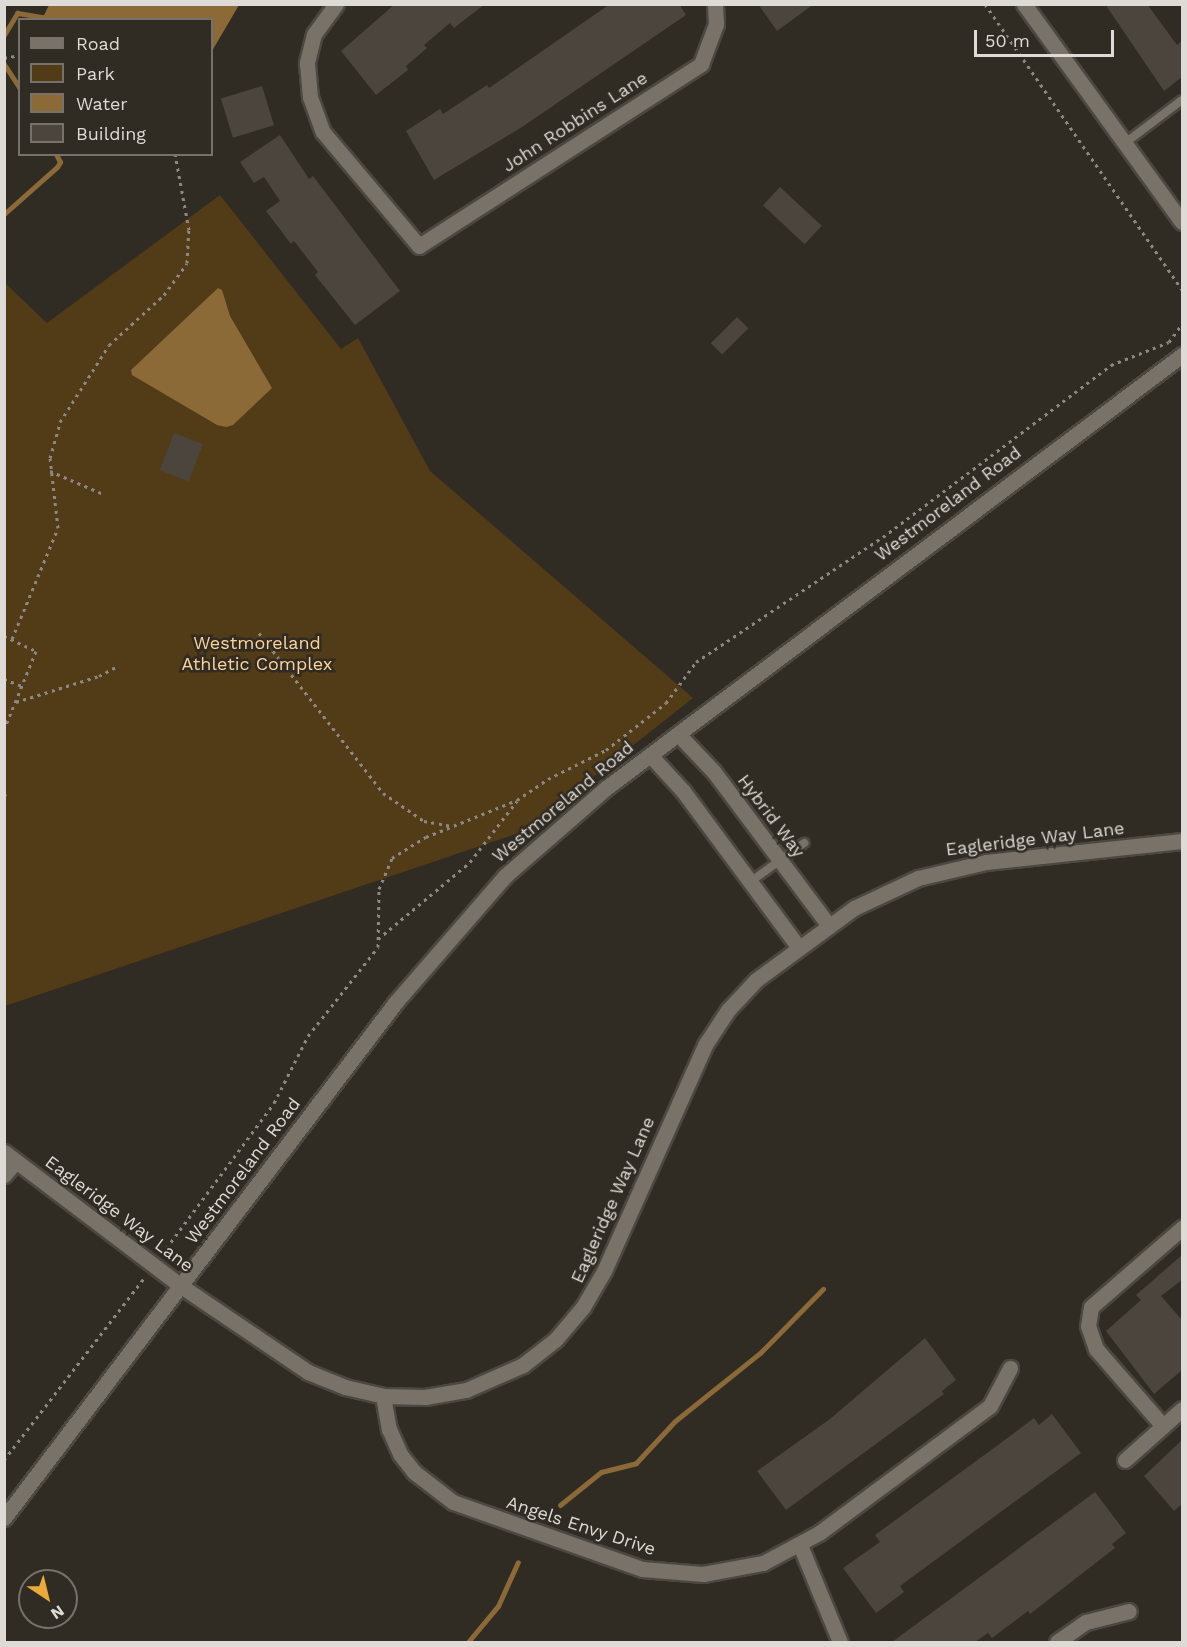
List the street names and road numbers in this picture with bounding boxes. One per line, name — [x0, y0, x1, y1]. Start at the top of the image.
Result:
street label: John Robbins Lane — [499, 67, 651, 177]
street label: Westmoreland Road — [871, 442, 1025, 566]
street label: Westmoreland Road — [488, 737, 638, 867]
street label: Hybrid Way — [733, 770, 809, 862]
street label: Eagleridge Way Lane — [944, 817, 1126, 861]
street label: Westmoreland Road — [181, 1094, 305, 1248]
street label: Eagleridge Way Lane — [566, 1113, 660, 1287]
street label: Eagleridge Way Lane — [40, 1151, 198, 1277]
street label: Angels Envy Drive — [503, 1492, 659, 1560]

